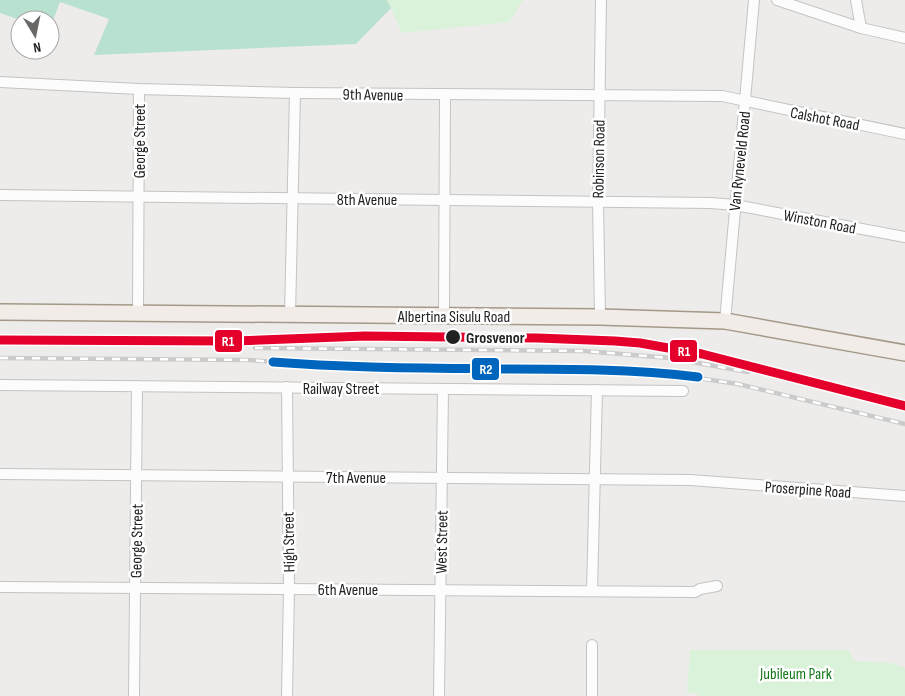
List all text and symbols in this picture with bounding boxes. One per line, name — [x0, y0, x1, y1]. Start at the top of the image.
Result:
north arrow — [10, 10, 60, 60]
text: N — [32, 38, 42, 56]
street label: 9th Avenue — [343, 85, 403, 106]
street label: Calshot Road — [789, 103, 861, 135]
street label: George Street — [131, 104, 150, 178]
street label: Van Ryneveld Road — [726, 110, 755, 212]
street label: Robinson Road — [589, 119, 610, 199]
street label: 8th Avenue — [337, 191, 397, 210]
street label: Winston Road — [782, 206, 858, 239]
street label: Albertina Sisulu Road — [397, 308, 510, 327]
marker: Grosvenor — [444, 328, 462, 346]
line badge: R1 — [214, 329, 243, 353]
place label: Grosvenor — [466, 329, 525, 348]
text: R1 — [222, 333, 235, 350]
line badge: R1 — [669, 339, 698, 363]
text: R1 — [678, 343, 691, 360]
line badge: R2 — [471, 357, 500, 381]
text: R2 — [479, 361, 493, 378]
street label: Railway Street — [303, 380, 379, 399]
street label: 7th Avenue — [326, 469, 386, 488]
street label: Proserpine Road — [764, 478, 852, 503]
street label: George Street — [127, 504, 148, 578]
street label: West Street — [432, 510, 453, 574]
street label: High Street — [279, 511, 300, 572]
street label: 6th Avenue — [318, 581, 378, 600]
park label: Jubileum Park — [759, 665, 832, 684]

